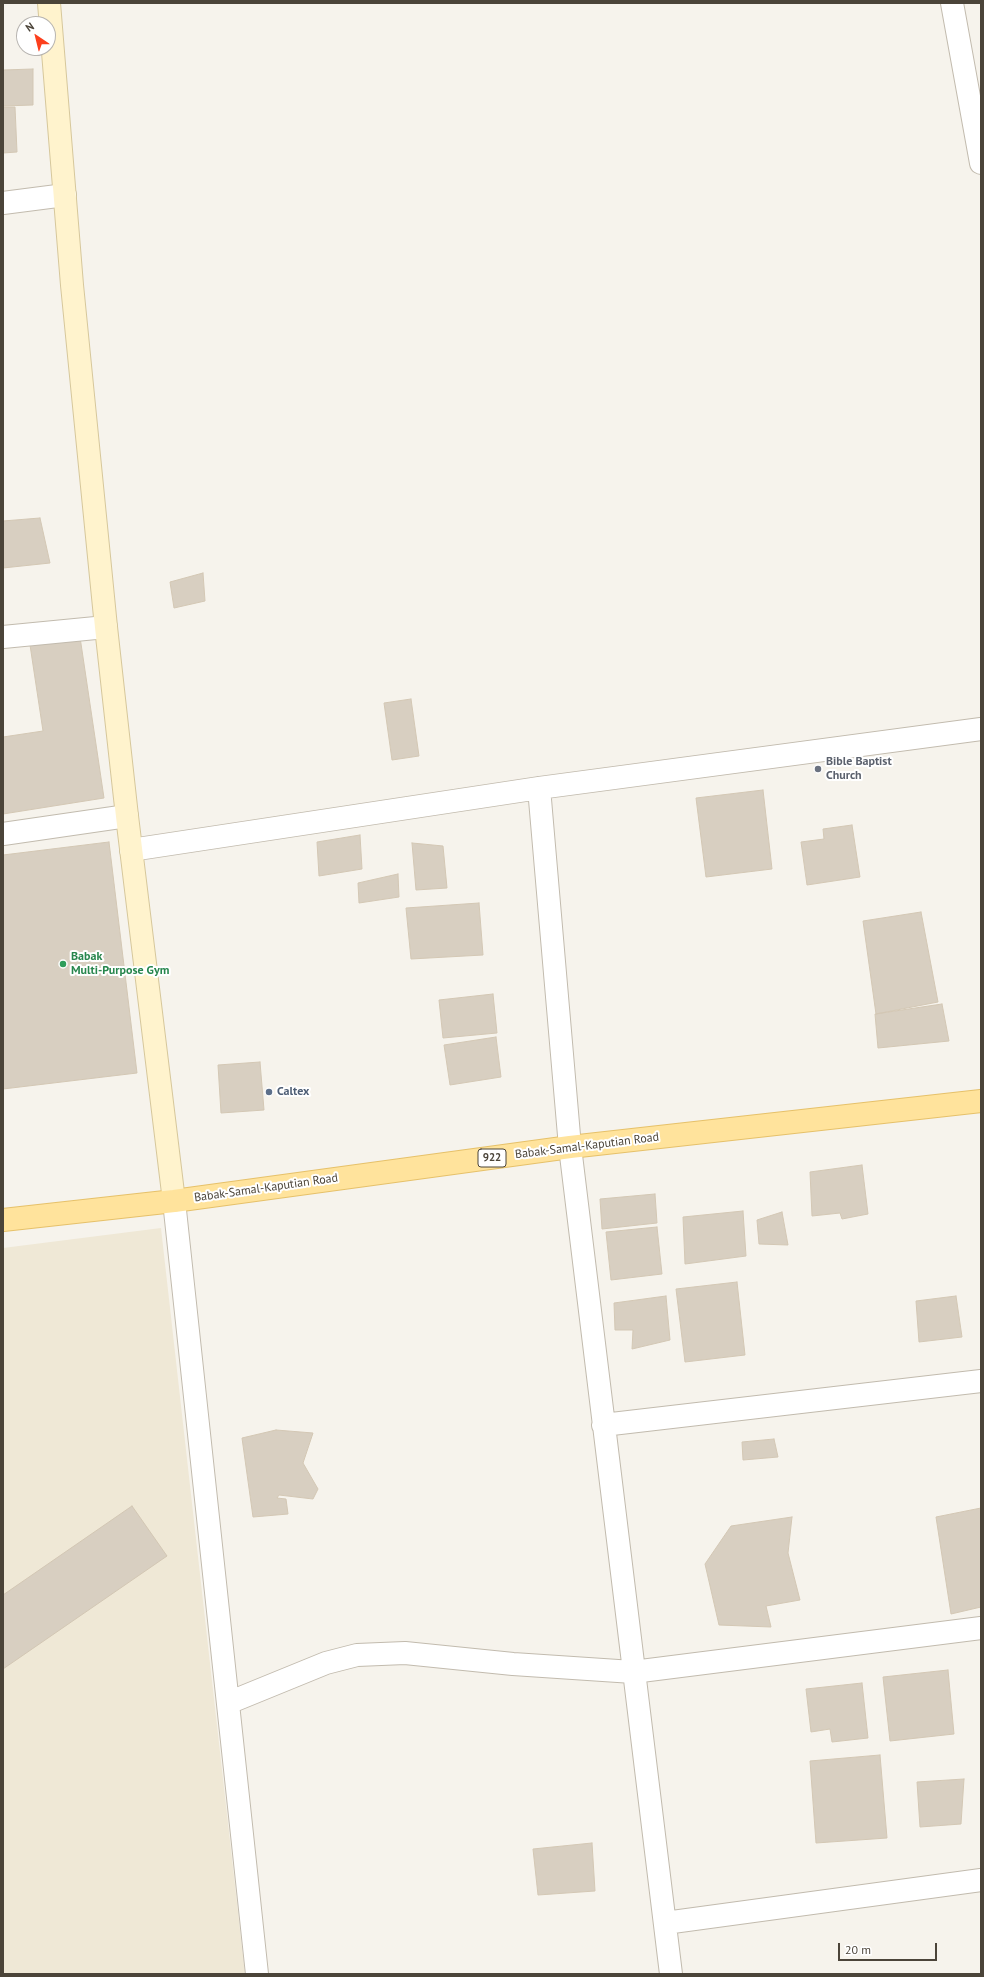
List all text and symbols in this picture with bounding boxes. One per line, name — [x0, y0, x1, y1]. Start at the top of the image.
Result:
north arrow — [16, 16, 56, 56]
text: N — [23, 19, 37, 35]
place label: Bible Baptist Church — [826, 755, 892, 783]
marker: Bible Baptist Church — [813, 764, 823, 774]
place label: Babak Multi-Purpose Gym — [71, 950, 169, 978]
marker: Babak Multi-Purpose Gym — [58, 959, 68, 969]
place label: Caltex — [277, 1085, 309, 1099]
marker: Caltex — [264, 1087, 274, 1097]
street label: Babak-Samal-Kaputian Road — [514, 1130, 660, 1162]
road number: 922 — [478, 1149, 506, 1167]
street label: Babak-Samal-Kaputian Road — [193, 1171, 339, 1205]
scale bar — [840, 1935, 939, 1961]
text: 20 m — [845, 1942, 871, 1957]

